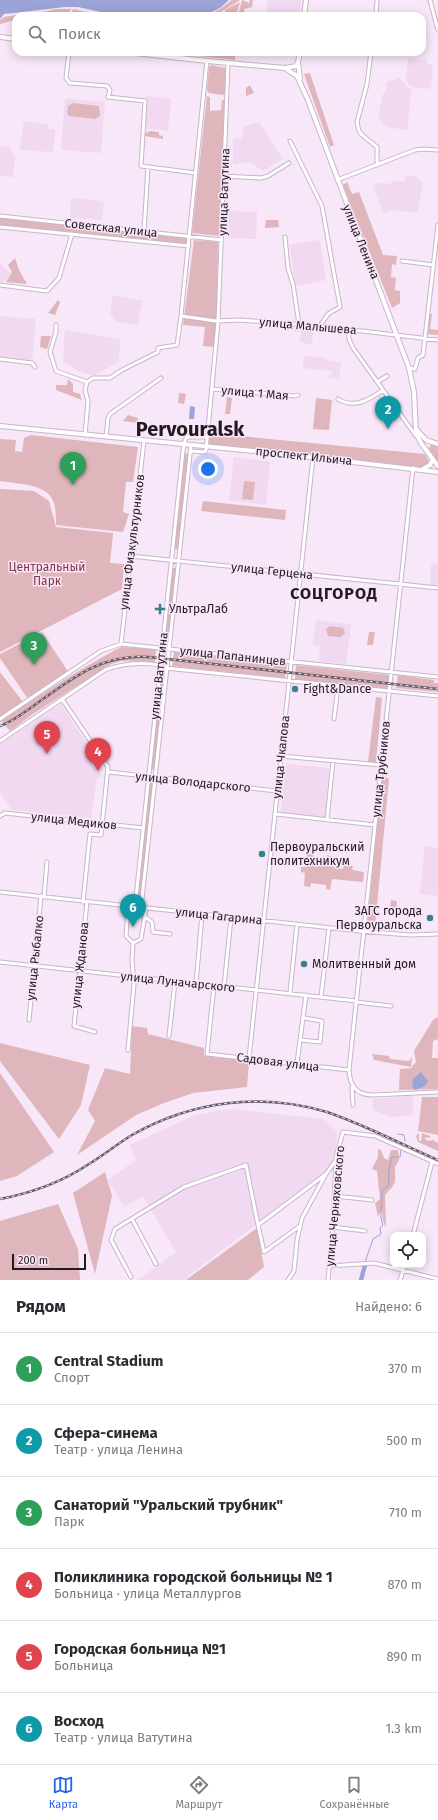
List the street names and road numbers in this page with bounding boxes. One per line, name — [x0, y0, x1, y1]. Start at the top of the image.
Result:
street label: улица Ватутина — [215, 148, 233, 236]
street label: улица Ленина — [340, 203, 382, 281]
street label: Советская улица — [64, 216, 158, 240]
street label: улица Малышева — [259, 315, 357, 337]
street label: улица 1 Мая — [221, 383, 289, 403]
street label: проспект Ильича — [255, 444, 353, 468]
street label: улица Физкультурников — [117, 473, 147, 611]
street label: улица Герцена — [230, 560, 314, 582]
street label: улица Ватутина — [147, 632, 171, 720]
street label: улица Папанинцев — [179, 643, 287, 669]
street label: улица Чкалова — [270, 715, 292, 799]
street label: улица Трубников — [369, 720, 393, 818]
street label: улица Володарского — [135, 769, 251, 795]
street label: улица Медиков — [30, 810, 118, 832]
street label: улица Гагарина — [175, 904, 263, 928]
street label: улица Рыбалко — [24, 915, 46, 1001]
street label: улица Жданова — [68, 921, 92, 1009]
street label: улица Луначарского — [120, 969, 236, 995]
street label: Садовая улица — [236, 1050, 320, 1074]
street label: улица Черняховского — [323, 1145, 347, 1267]

